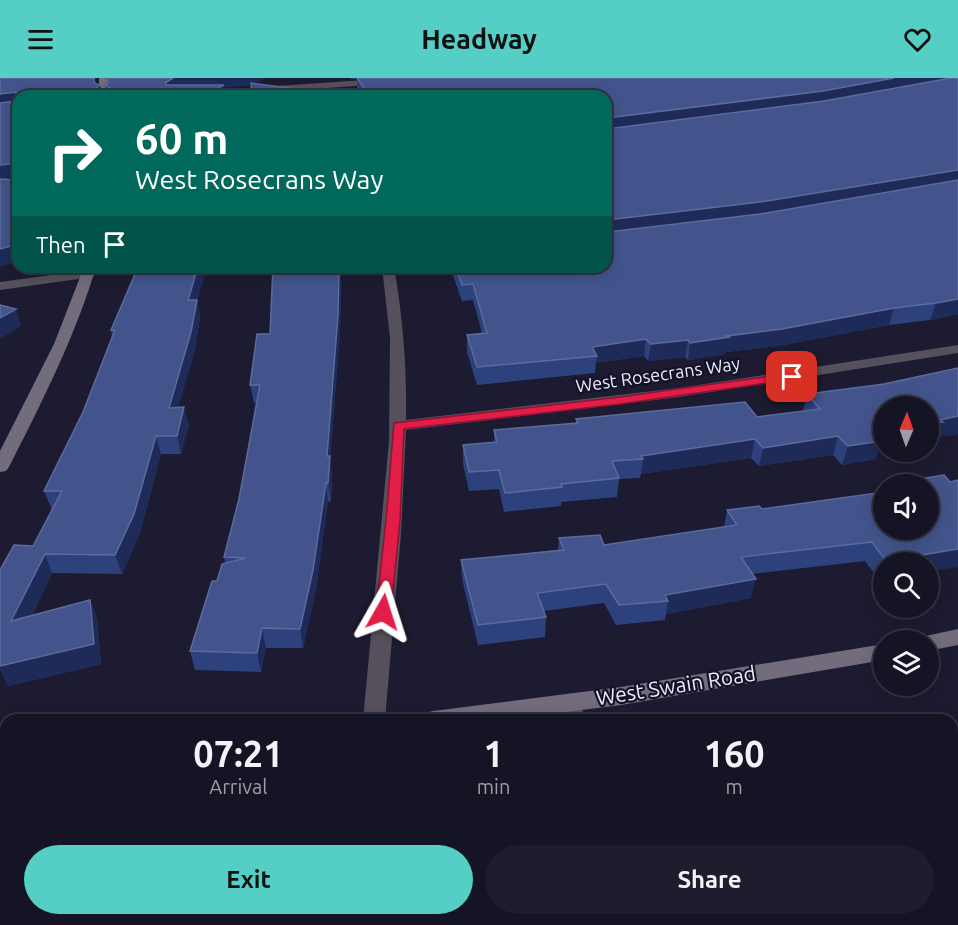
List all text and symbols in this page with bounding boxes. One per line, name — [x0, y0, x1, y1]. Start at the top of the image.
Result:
icon: menu — [24, 23, 57, 56]
icon: heart — [901, 23, 934, 56]
text: Headway — [421, 24, 537, 54]
icon: right — [36, 114, 114, 192]
text: 60 m — [135, 115, 229, 162]
text: West Rosecrans Way — [135, 164, 383, 194]
icon: arrive — [98, 228, 131, 261]
text: Then — [36, 232, 86, 257]
pin — [766, 351, 817, 402]
street label: West Rosecrans Way — [574, 353, 742, 395]
icon: arrive — [775, 360, 808, 393]
north arrow — [873, 396, 939, 462]
map controls — [873, 396, 939, 696]
button: sound — [873, 474, 939, 540]
button: search — [873, 552, 939, 618]
position arrow — [351, 580, 415, 644]
button: layers — [873, 630, 939, 696]
street label: West Swain Road — [594, 661, 757, 709]
text: 07:21 — [193, 733, 283, 774]
text: 1 — [483, 733, 504, 774]
text: 160 — [704, 733, 765, 774]
text: Arrival — [209, 775, 268, 798]
text: min — [477, 775, 510, 798]
text: m — [726, 775, 743, 798]
button: Exit — [24, 845, 473, 914]
button: Share — [485, 845, 934, 914]

